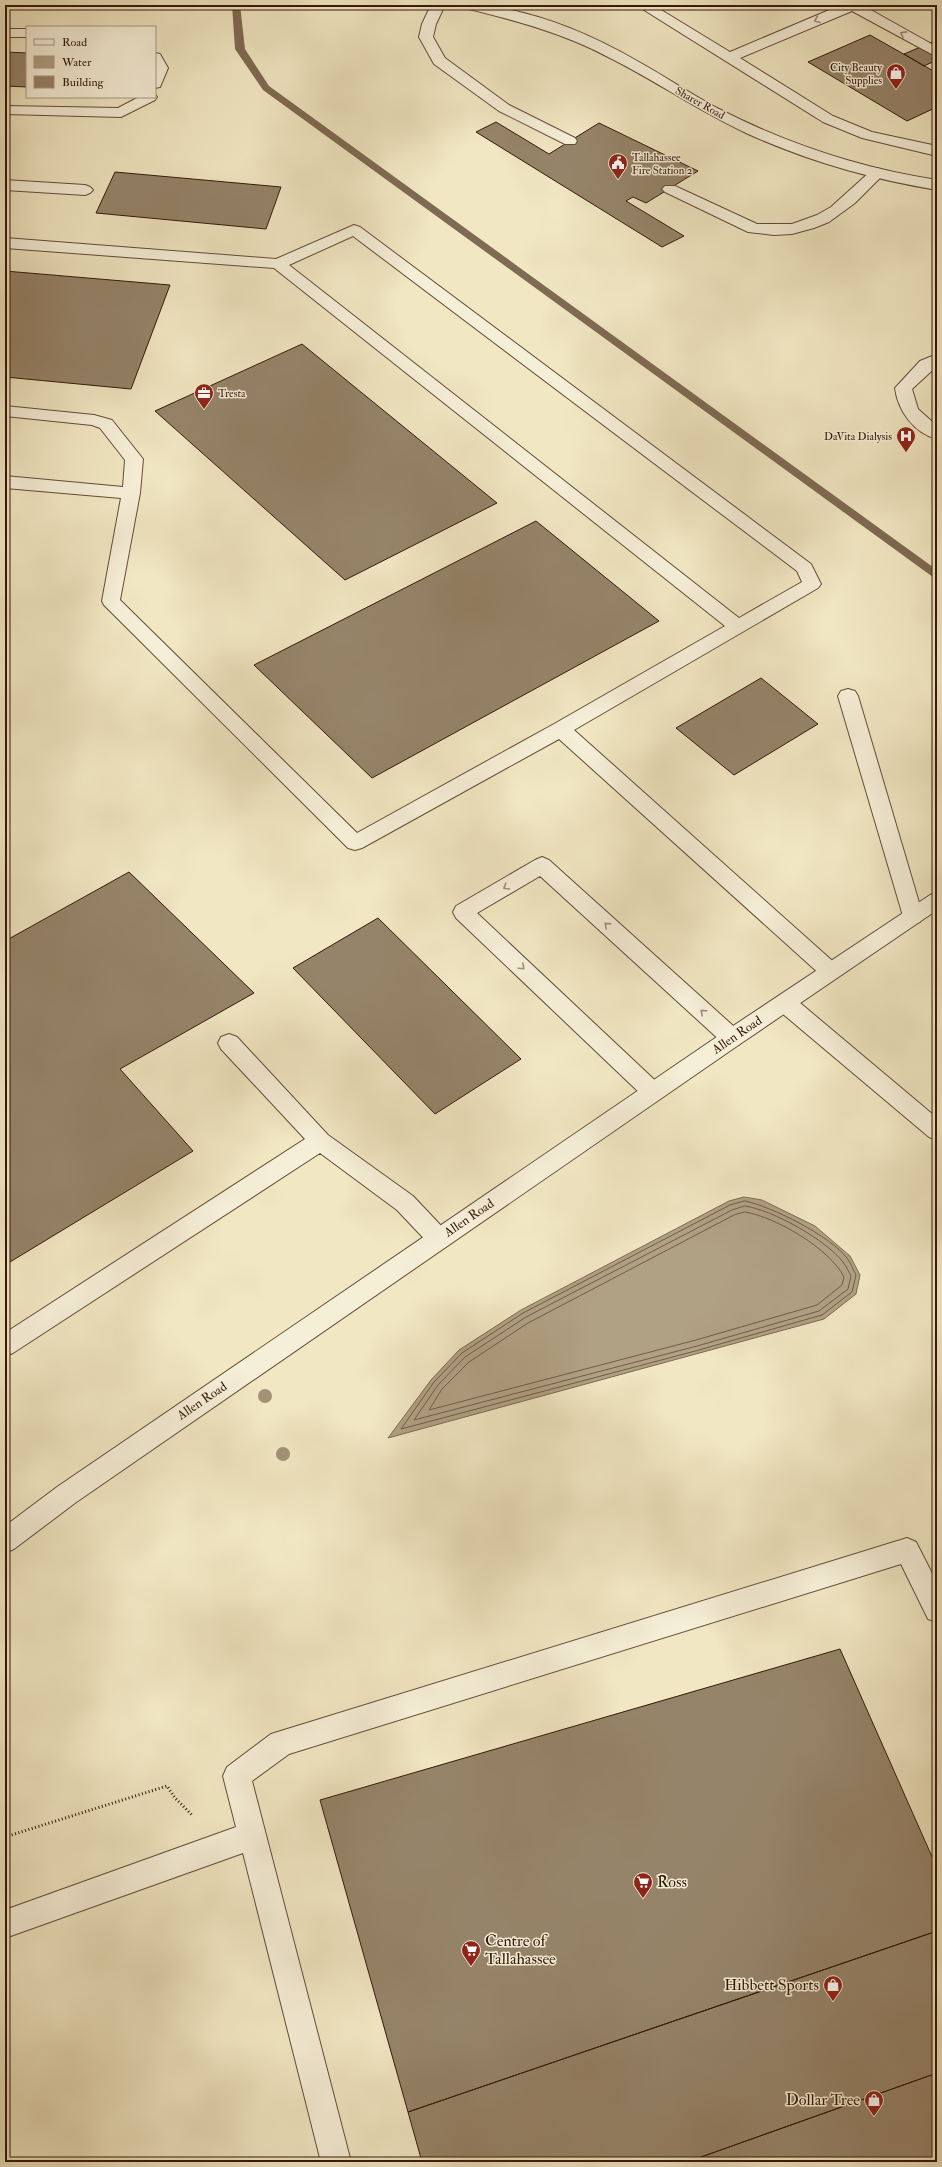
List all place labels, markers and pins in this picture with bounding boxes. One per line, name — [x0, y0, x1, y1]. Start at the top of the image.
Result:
place label: City Beauty Supplies — [830, 61, 882, 88]
shop icon: City Beauty Supplies — [885, 62, 907, 90]
place label: Tallahassee Fire Station 2 — [632, 151, 693, 177]
public building icon: Tallahassee Fire Station 2 — [607, 152, 629, 180]
office icon: Tresta — [193, 382, 215, 410]
place label: Tresta — [218, 387, 246, 400]
hospital icon: DaVita Dialysis — [895, 425, 917, 453]
place label: DaVita Dialysis — [824, 430, 892, 444]
supermarket icon: Ross — [632, 1871, 654, 1899]
place label: Ross — [657, 1872, 687, 1892]
place label: Centre of Tallahassee — [485, 1931, 556, 1969]
supermarket icon: Centre of Tallahassee — [460, 1939, 482, 1967]
shop icon: Hibbett Sports — [822, 1974, 844, 2002]
place label: Hibbett Sports — [724, 1975, 819, 1996]
shop icon: Dollar Tree — [863, 2089, 885, 2117]
place label: Dollar Tree — [786, 2090, 860, 2110]

